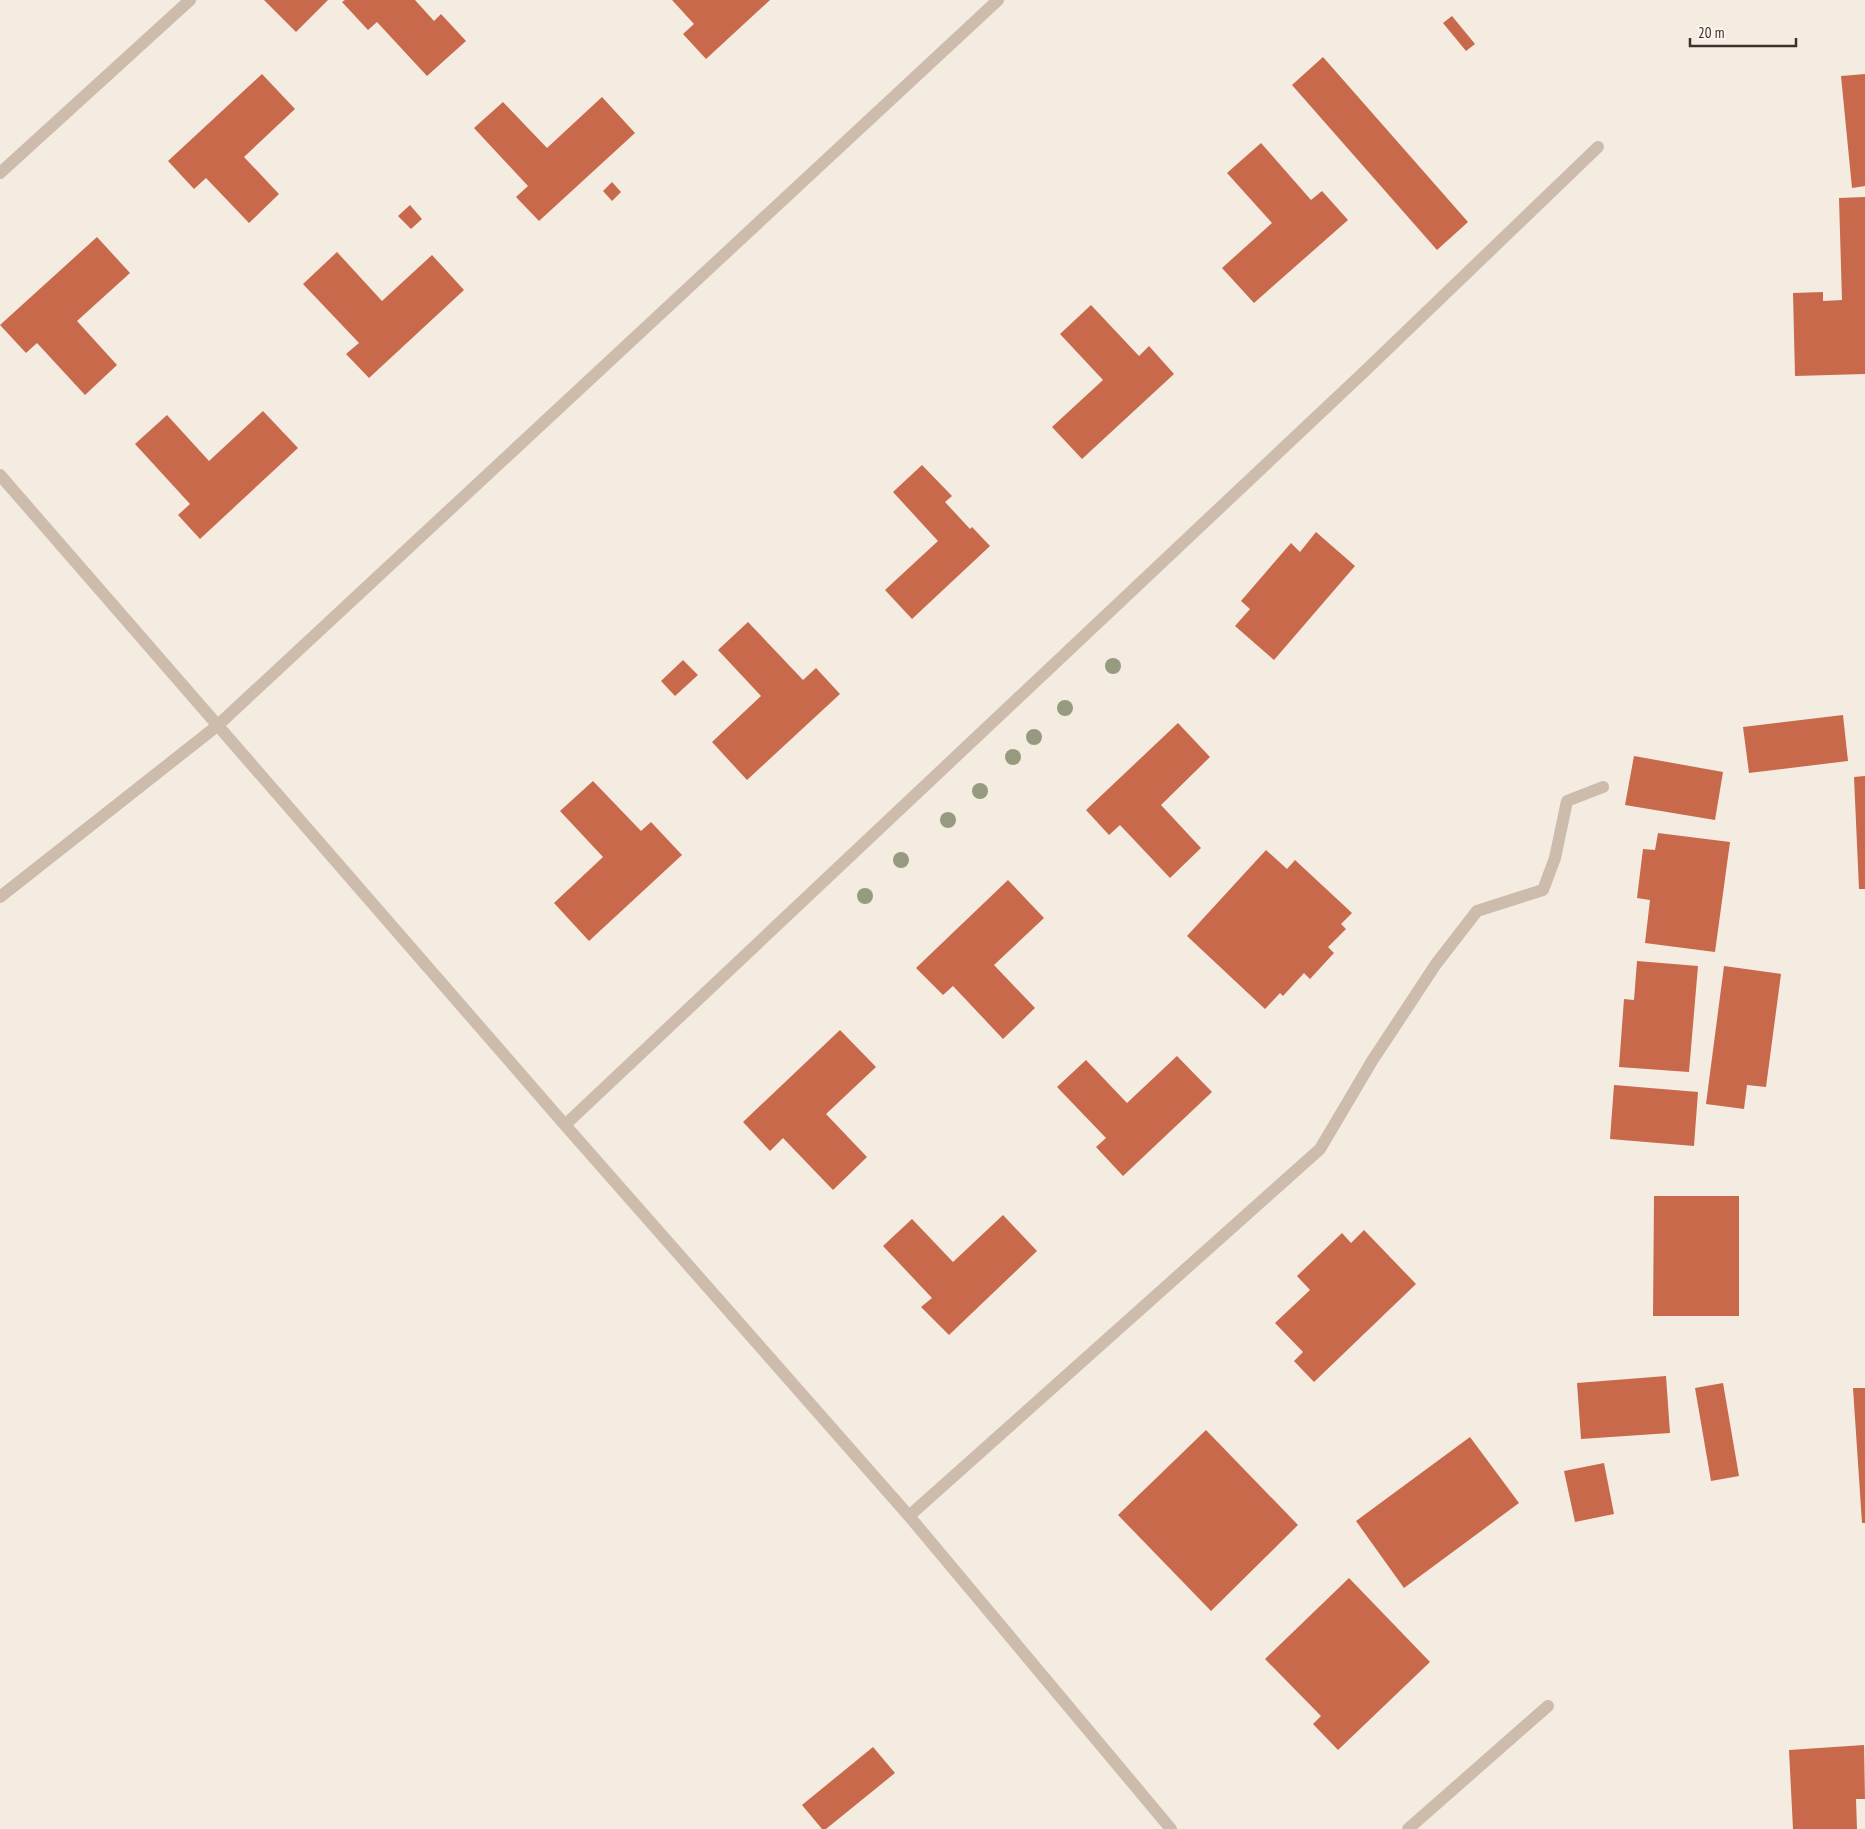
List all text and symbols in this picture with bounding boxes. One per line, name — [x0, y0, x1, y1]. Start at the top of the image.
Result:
scale bar — [1690, 15, 1796, 47]
text: 20 m — [1698, 23, 1724, 42]

